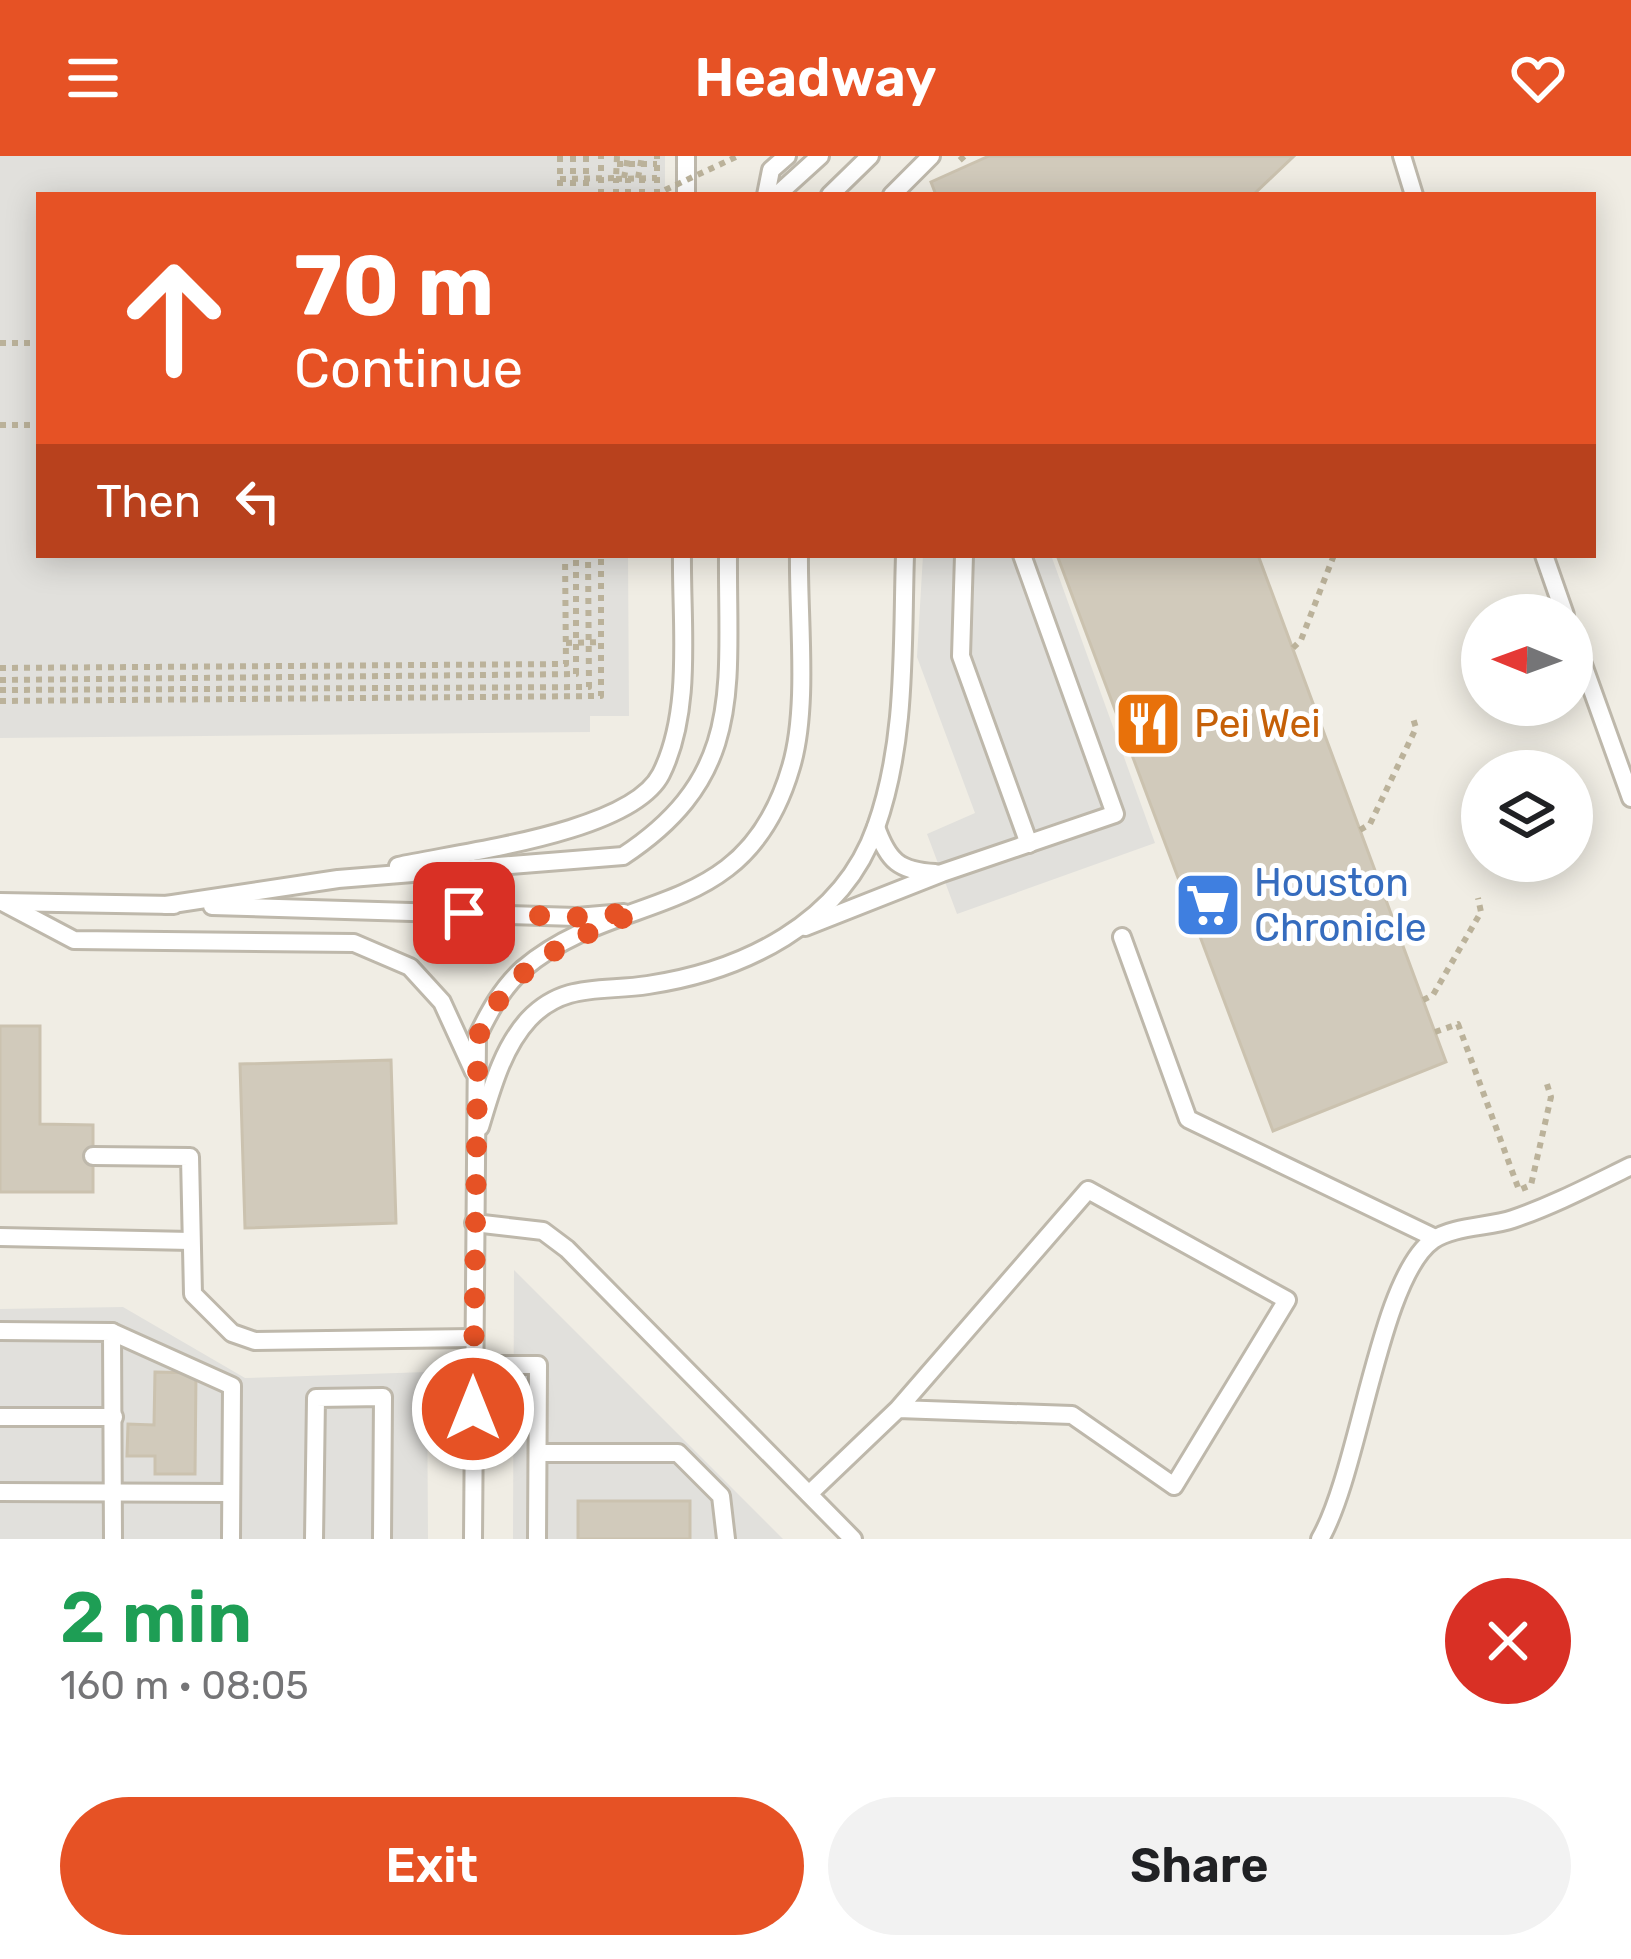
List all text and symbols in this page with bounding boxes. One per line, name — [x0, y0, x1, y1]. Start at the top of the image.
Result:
icon: menu — [60, 45, 126, 111]
icon: heart — [1505, 45, 1571, 111]
text: Headway — [694, 46, 937, 110]
text: 70 m — [294, 236, 494, 336]
icon: ahead — [96, 240, 252, 396]
text: Continue — [294, 337, 523, 401]
icon: left — [225, 468, 291, 534]
text: Then — [96, 475, 201, 528]
north arrow — [1461, 594, 1593, 726]
map controls — [1461, 594, 1593, 882]
restaurant icon: Pei Wei — [1113, 689, 1183, 759]
place label: Pei Wei — [1194, 701, 1321, 747]
button: layers — [1461, 750, 1593, 882]
place label: Houston Chronicle — [1254, 860, 1426, 951]
pin — [413, 862, 515, 964]
supermarket icon: Houston Chronicle — [1173, 870, 1243, 940]
icon: arrive — [431, 880, 497, 946]
position arrow — [410, 1346, 536, 1472]
text: 2 min — [60, 1575, 252, 1660]
button: close — [1445, 1578, 1571, 1704]
text: 160 m · 08:05 — [60, 1663, 309, 1709]
button: Exit — [60, 1797, 804, 1935]
button: Share — [828, 1797, 1571, 1935]

